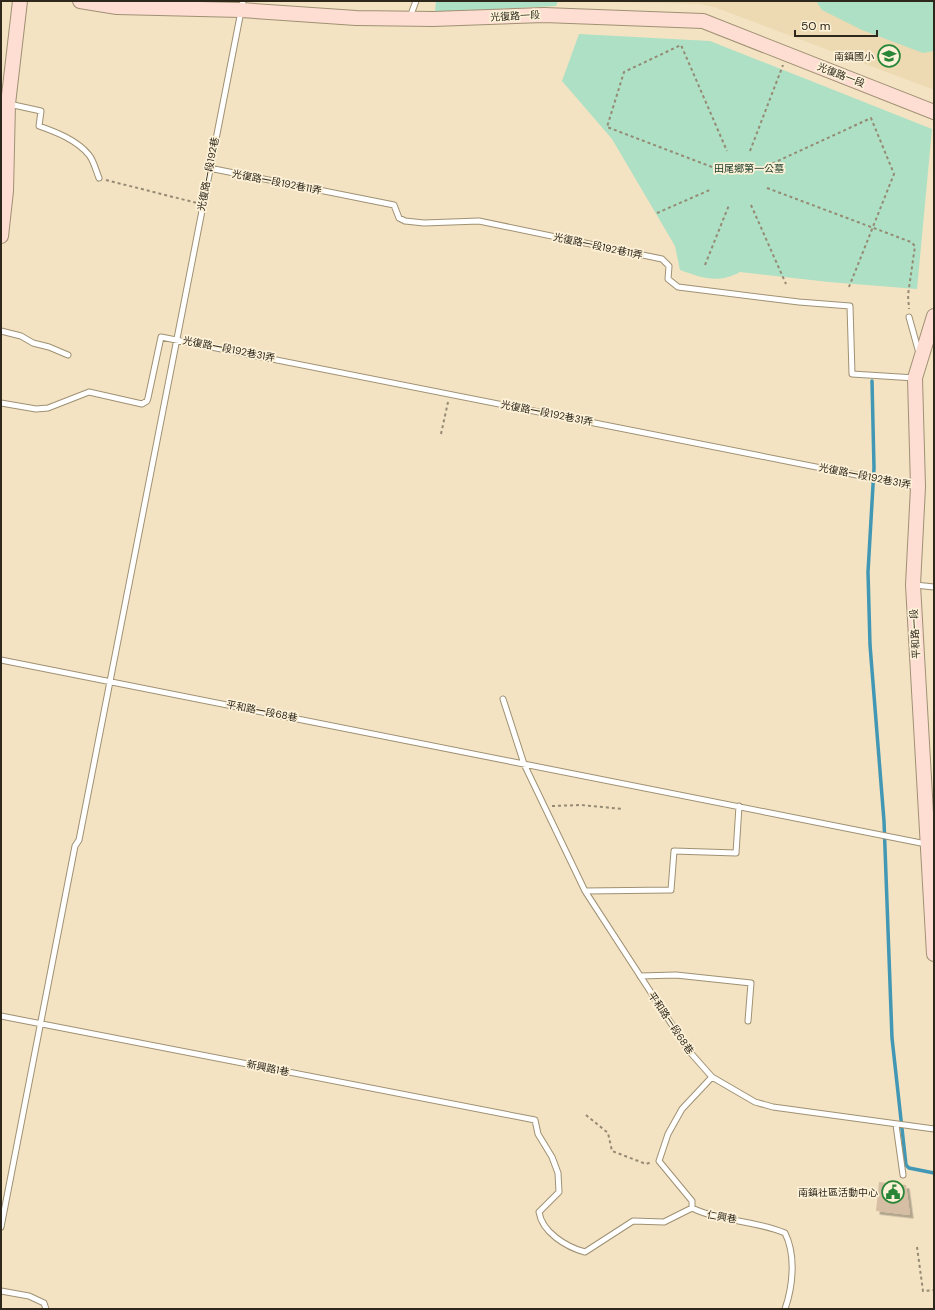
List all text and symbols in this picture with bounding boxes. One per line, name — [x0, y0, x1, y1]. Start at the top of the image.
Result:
street label: 光復路一段 — [490, 8, 540, 24]
scale bar — [795, 12, 877, 38]
text: 50 m — [801, 18, 830, 34]
school or university icon: 南鎮國小 — [876, 43, 902, 69]
place label: 南鎮國小 — [834, 50, 874, 63]
street label: 光復路一段 — [815, 60, 867, 90]
street label: 光復路一段192巷 — [194, 136, 222, 212]
park label: 田尾鄉第一公墓 — [714, 162, 784, 175]
street label: 光復路一段192巷11弄 — [231, 167, 323, 197]
street label: 光復路一段192巷11弄 — [552, 230, 644, 262]
street label: 光復路一段192巷31弄 — [182, 334, 276, 364]
street label: 光復路一段192巷31弄 — [500, 398, 594, 428]
street label: 光復路一段192巷31弄 — [818, 461, 912, 491]
street label: 平和路一段 — [907, 609, 923, 659]
street label: 平和路一段68巷 — [225, 698, 299, 724]
street label: 平和路一段68巷 — [645, 989, 697, 1057]
street label: 新興路1巷 — [246, 1058, 290, 1078]
public building icon: 南鎮社區活動中心 — [880, 1179, 906, 1205]
place label: 南鎮社區活動中心 — [798, 1186, 878, 1199]
street label: 仁興巷 — [706, 1208, 738, 1226]

